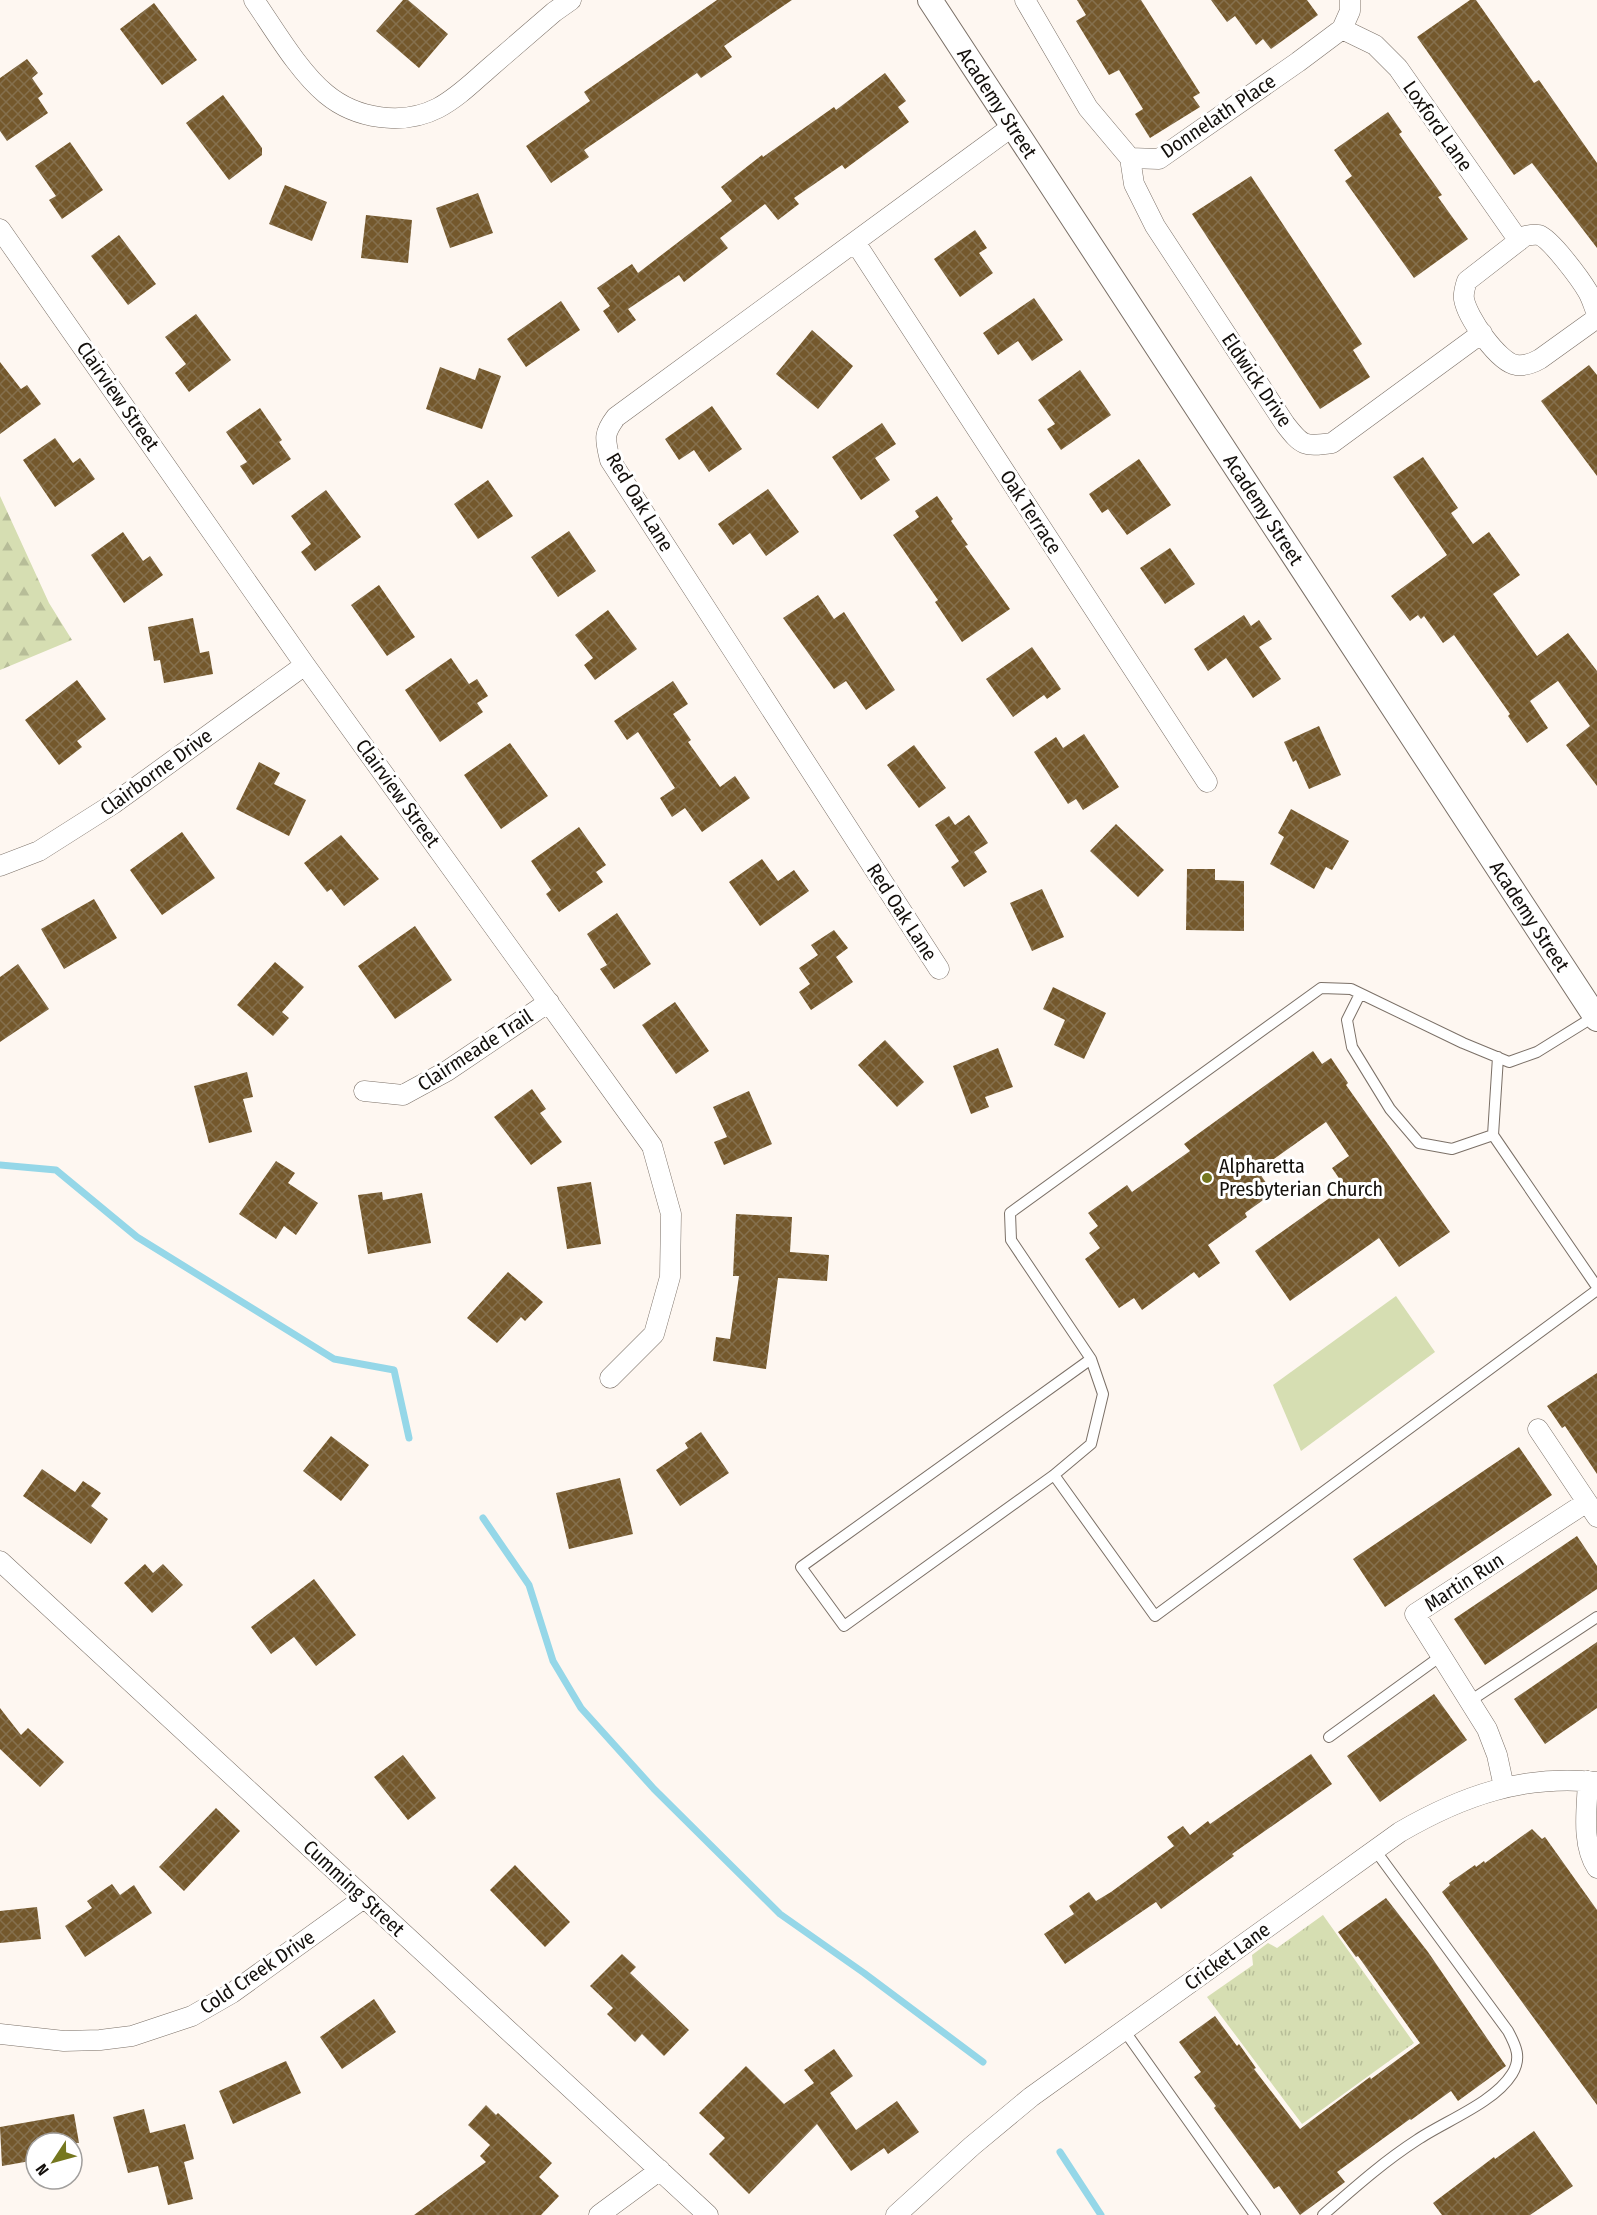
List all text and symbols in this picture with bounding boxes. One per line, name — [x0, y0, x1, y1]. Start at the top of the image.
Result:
street label: Academy Street — [952, 43, 1043, 163]
street label: Donnelath Place — [1156, 69, 1280, 163]
street label: Loxford Lane — [1398, 76, 1478, 176]
street label: Eldwick Drive — [1217, 328, 1297, 432]
street label: Clairview Street — [72, 337, 165, 456]
street label: Red Oak Lane — [601, 448, 679, 556]
street label: Academy Street — [1219, 450, 1309, 570]
street label: Oak Terrace — [995, 465, 1067, 559]
street label: Clairborne Drive — [95, 723, 217, 821]
street label: Clairview Street — [351, 734, 446, 852]
street label: Academy Street — [1485, 856, 1575, 976]
street label: Red Oak Lane — [862, 859, 942, 965]
street label: Clairmeade Trail — [413, 1004, 537, 1096]
place label: Alpharetta Presbyterian Church — [1219, 1154, 1383, 1201]
marker: Alpharetta Presbyterian Church — [1200, 1171, 1214, 1185]
street label: Martin Run — [1420, 1547, 1508, 1617]
street label: Cumming Street — [298, 1835, 410, 1941]
street label: Cricket Lane — [1180, 1917, 1274, 1995]
street label: Cold Creek Drive — [195, 1925, 319, 2019]
north arrow — [24, 2131, 84, 2191]
text: N — [32, 2160, 53, 2179]

